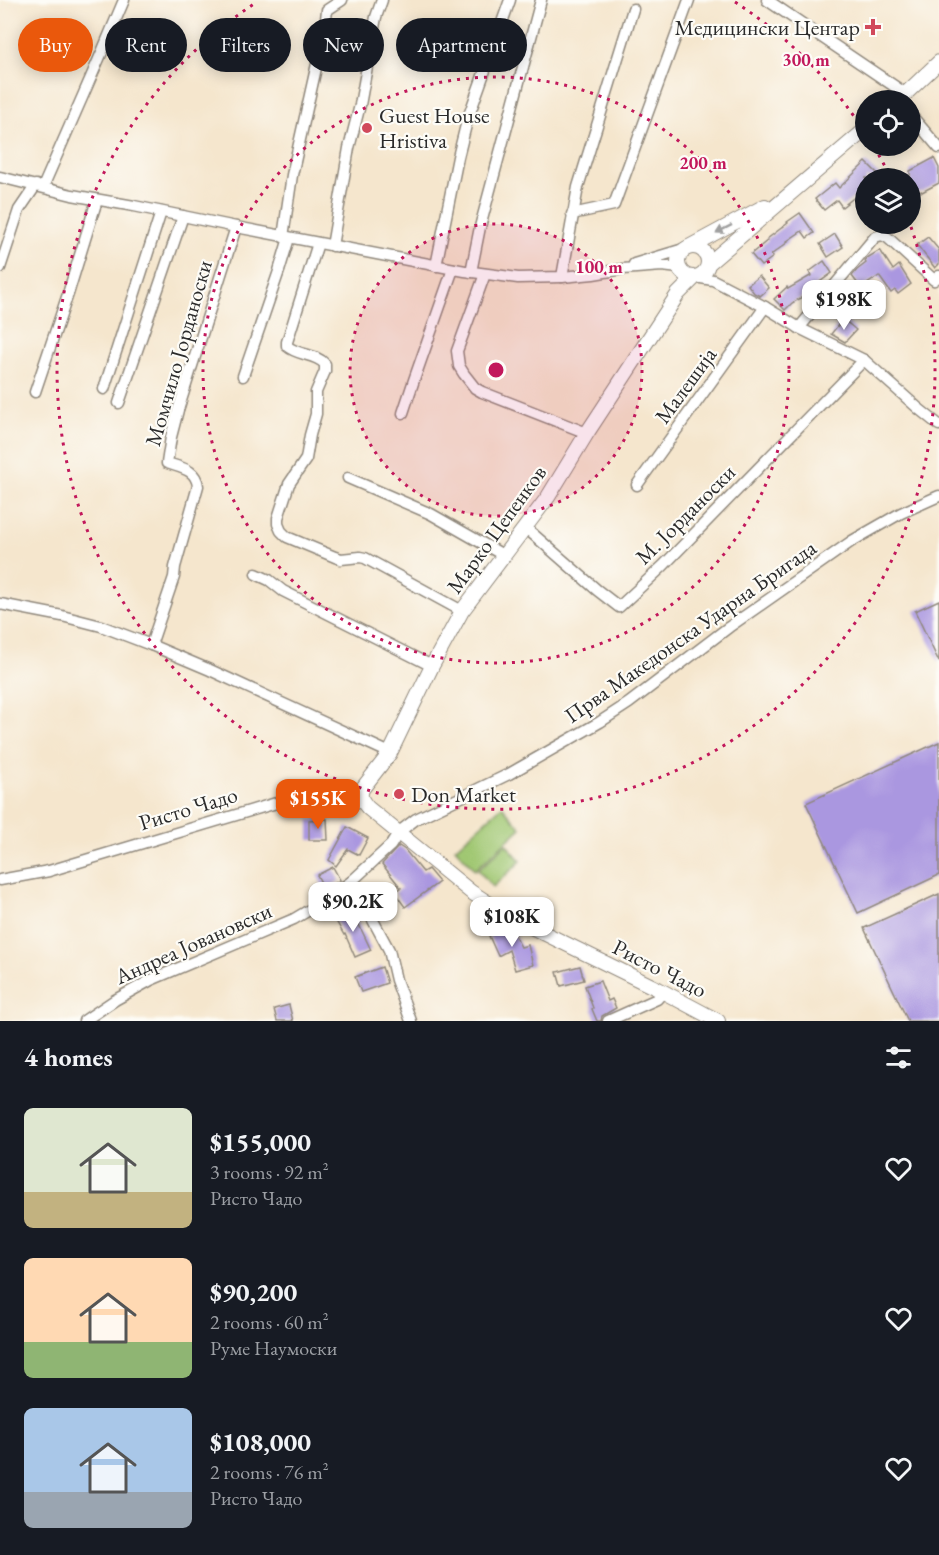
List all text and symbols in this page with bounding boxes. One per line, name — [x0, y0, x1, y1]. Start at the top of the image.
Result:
place label: Медицински Центар — [675, 13, 860, 42]
chip: Buy — [18, 18, 93, 72]
chip: Rent — [105, 18, 187, 72]
chip: Filters — [199, 18, 291, 72]
chip: New — [303, 18, 384, 72]
chip: Apartment — [396, 18, 527, 72]
marker: Медицински Центар — [864, 18, 882, 36]
text: 300 m — [782, 48, 830, 71]
map controls — [855, 90, 921, 234]
button: locate — [855, 90, 921, 156]
place label: Guest House Hristiva — [379, 101, 490, 155]
marker: Guest House Hristiva — [360, 121, 374, 135]
text: 200 m — [679, 151, 727, 174]
button: layers — [855, 168, 921, 234]
one-way arrow — [715, 224, 732, 234]
text: 100 m — [575, 255, 623, 278]
street label: Момчило Јорданоски — [138, 256, 219, 450]
pin: $198K — [802, 280, 886, 331]
text: $198K — [816, 286, 872, 312]
street label: Малешија — [648, 341, 723, 429]
centre of rings — [486, 360, 506, 380]
street label: М. Јорданоски — [629, 458, 742, 571]
street label: Марко Цепенков — [440, 459, 553, 599]
street label: Прва Македонска Ударна Бригада — [559, 533, 822, 730]
pin: $155K — [276, 779, 360, 830]
street label: Ристо Чадо — [135, 780, 241, 837]
place label: Don Market — [411, 780, 516, 809]
text: $155K — [290, 785, 346, 811]
marker: Don Market — [392, 787, 406, 801]
pin: $90.2K — [304, 882, 402, 933]
text: $90.2K — [322, 888, 384, 914]
street label: Андреа Јовановски — [109, 896, 277, 991]
pin: $108K — [470, 897, 554, 948]
text: $108K — [484, 903, 540, 929]
street label: Ристо Чадо — [608, 932, 712, 1004]
text: 4 homes — [24, 1040, 113, 1074]
icon: filters — [882, 1041, 915, 1074]
text: $155,000 — [210, 1125, 311, 1159]
icon: home — [72, 1132, 144, 1204]
icon: heart — [882, 1152, 915, 1185]
text: 3 rooms · 92 m² — [210, 1159, 329, 1185]
text: Ристо Чадо — [210, 1185, 302, 1211]
text: $90,200 — [210, 1275, 297, 1309]
icon: home — [72, 1282, 144, 1354]
icon: heart — [882, 1302, 915, 1335]
text: 2 rooms · 60 m² — [210, 1309, 329, 1335]
text: Руме Наумоски — [210, 1335, 337, 1361]
text: $108,000 — [210, 1425, 311, 1459]
icon: home — [72, 1432, 144, 1504]
icon: heart — [882, 1452, 915, 1485]
text: 2 rooms · 76 m² — [210, 1459, 329, 1485]
text: Ристо Чадо — [210, 1485, 302, 1511]

